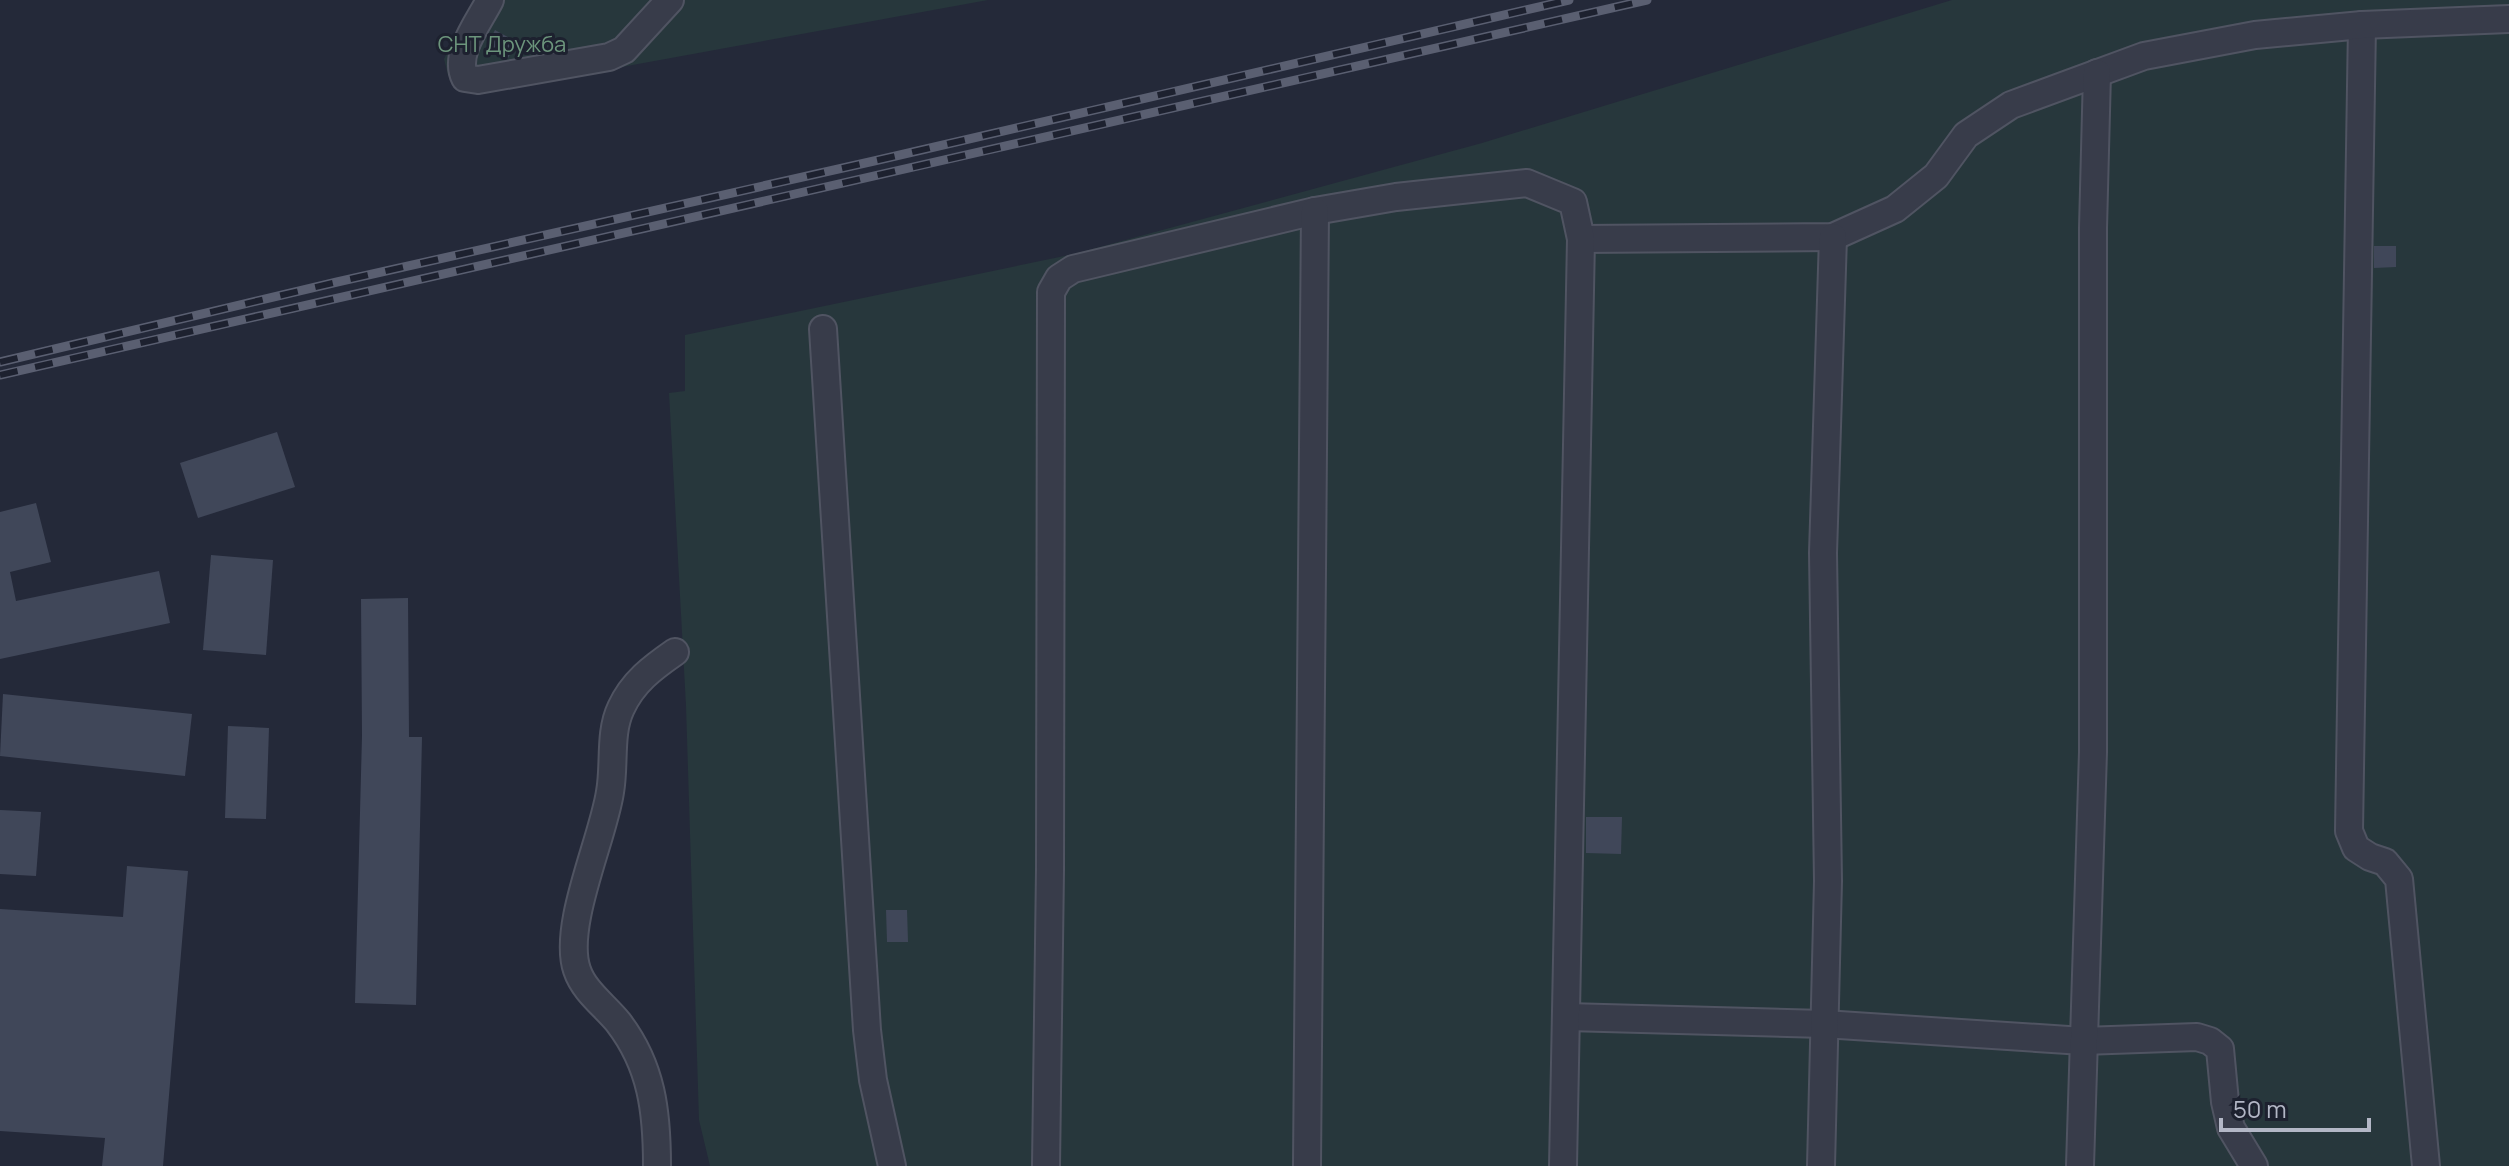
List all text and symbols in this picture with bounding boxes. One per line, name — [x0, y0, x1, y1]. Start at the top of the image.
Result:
park label: СНТ Дружба — [438, 29, 566, 59]
scale bar — [2221, 1082, 2369, 1132]
text: 50 m — [2233, 1092, 2287, 1125]

